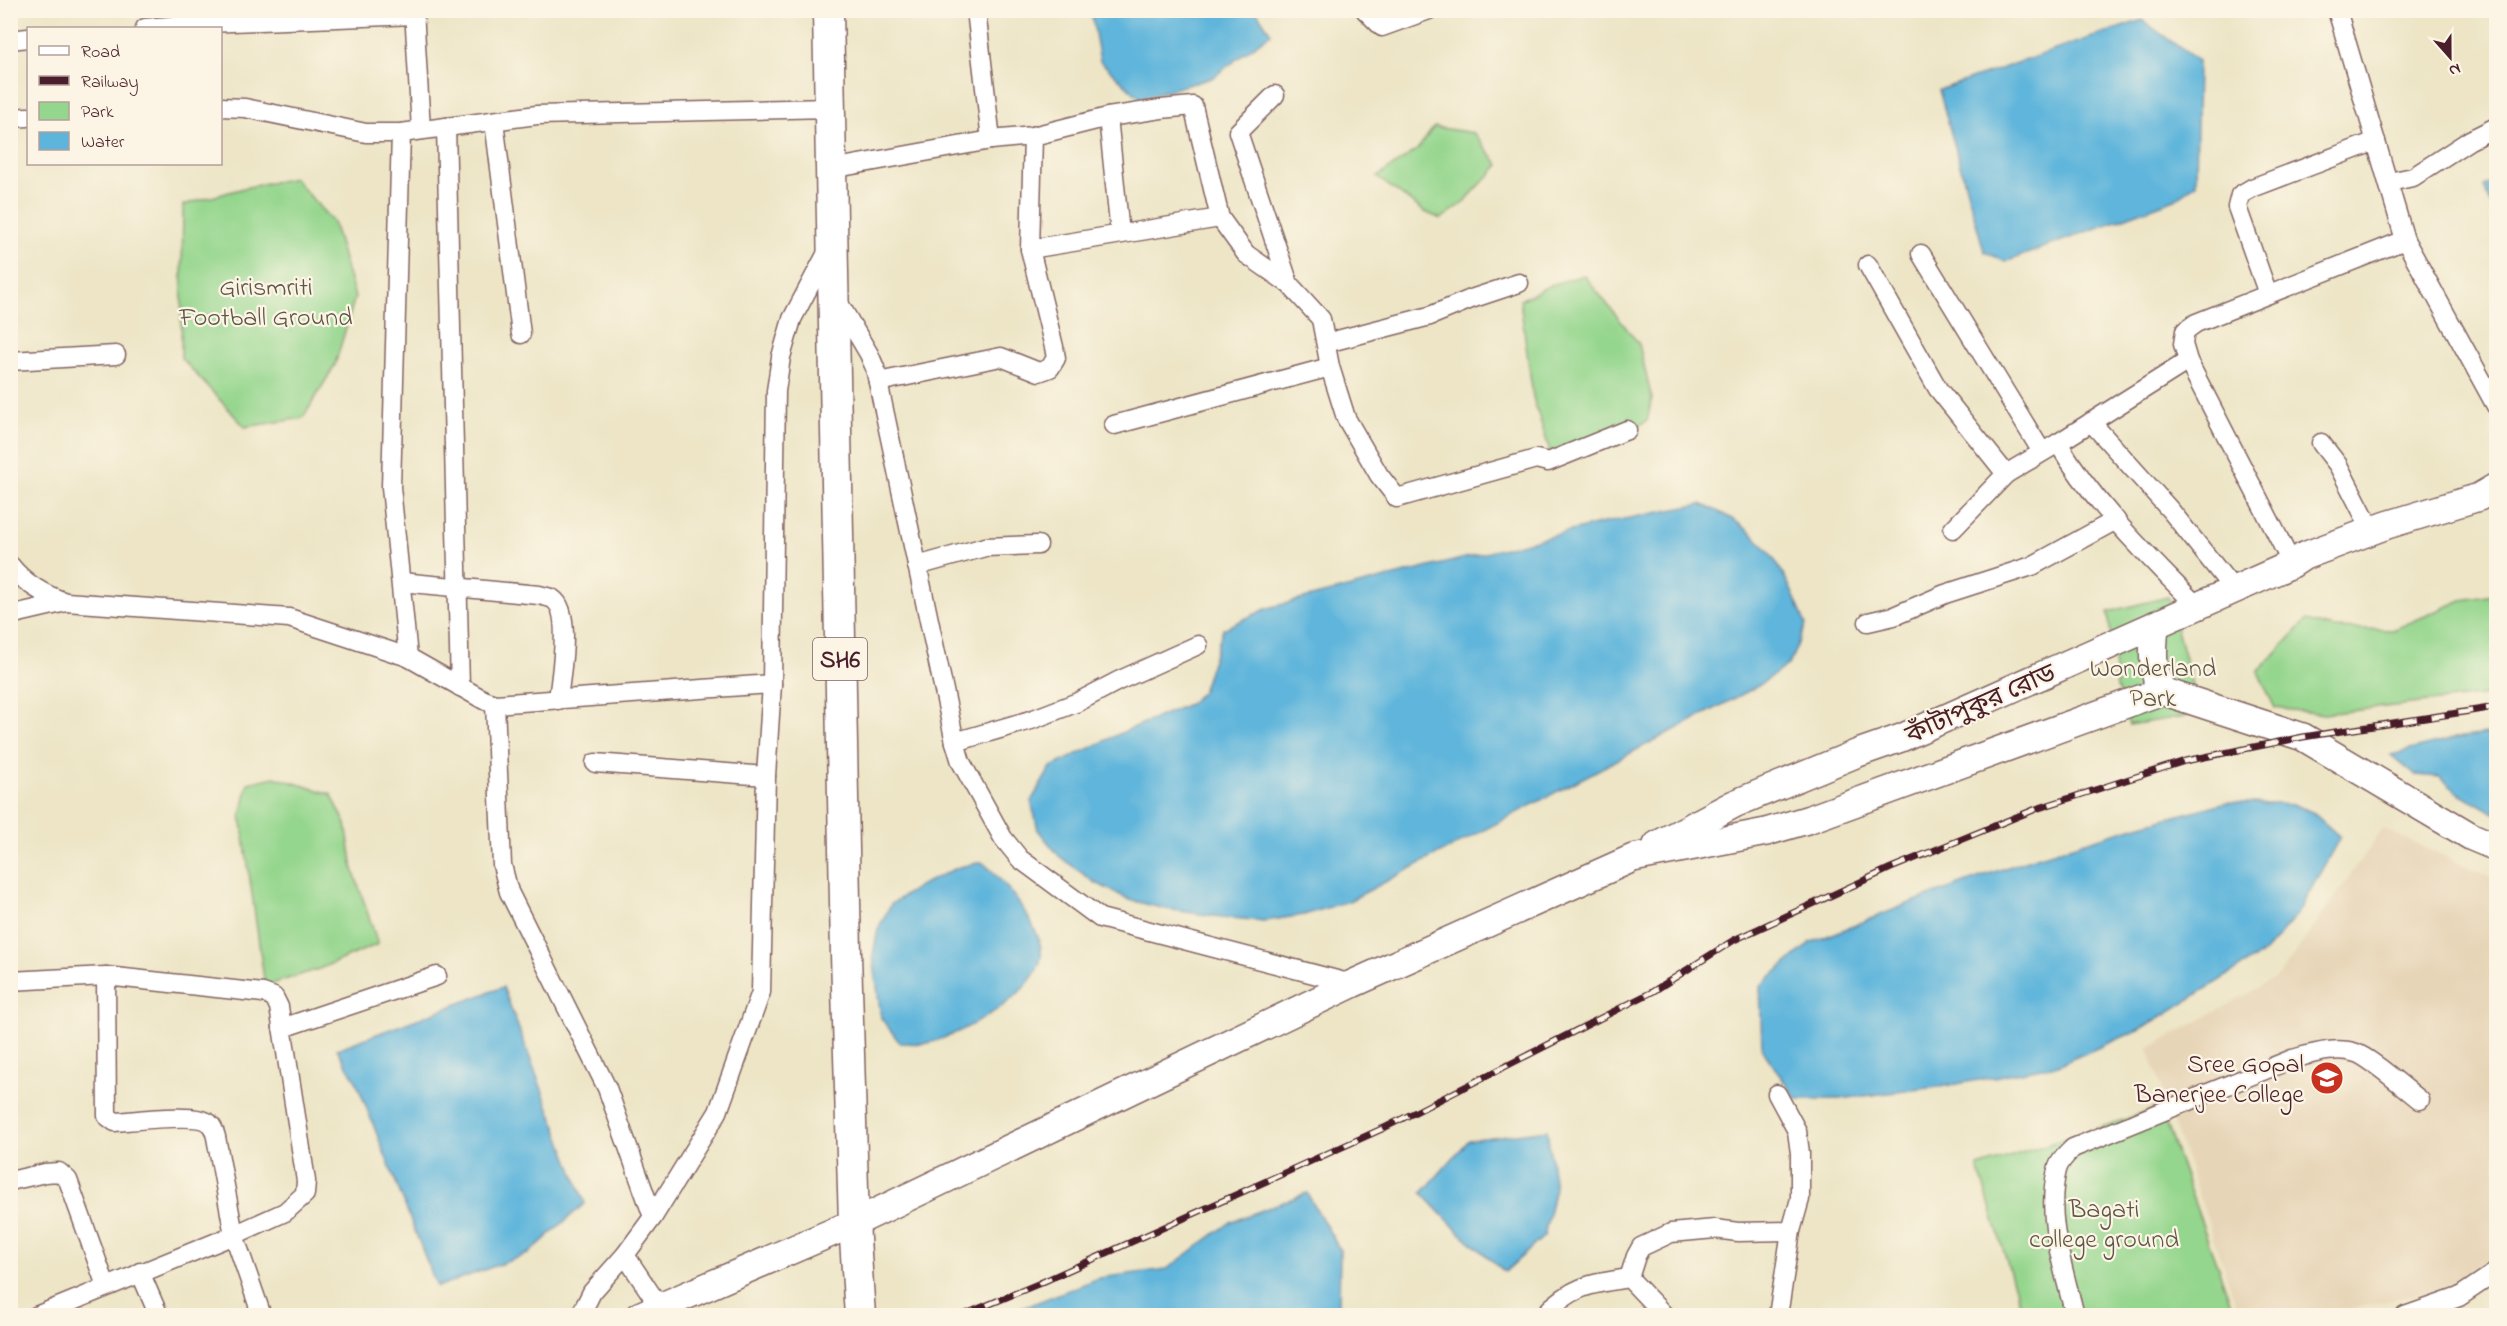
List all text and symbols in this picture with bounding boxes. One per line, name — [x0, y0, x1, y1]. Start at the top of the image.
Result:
legend — [27, 27, 222, 165]
north arrow — [2420, 27, 2480, 87]
text: Road — [81, 40, 120, 66]
text: N — [2445, 56, 2464, 82]
text: Railway — [81, 70, 138, 96]
text: Park — [81, 100, 114, 126]
text: Water — [81, 130, 125, 156]
park label: Girismriti Football Ground — [178, 270, 353, 338]
road number: SH6 — [813, 638, 867, 680]
park label: Wonderland Park — [2090, 651, 2217, 719]
street label: কাঁটাপুকুর রোড — [1899, 655, 2063, 756]
place label: Sree Gopal Banerjee College — [2133, 1047, 2304, 1115]
school or university icon: Sree Gopal Banerjee College — [2309, 1060, 2345, 1096]
park label: Bagati college ground — [2029, 1192, 2179, 1260]

